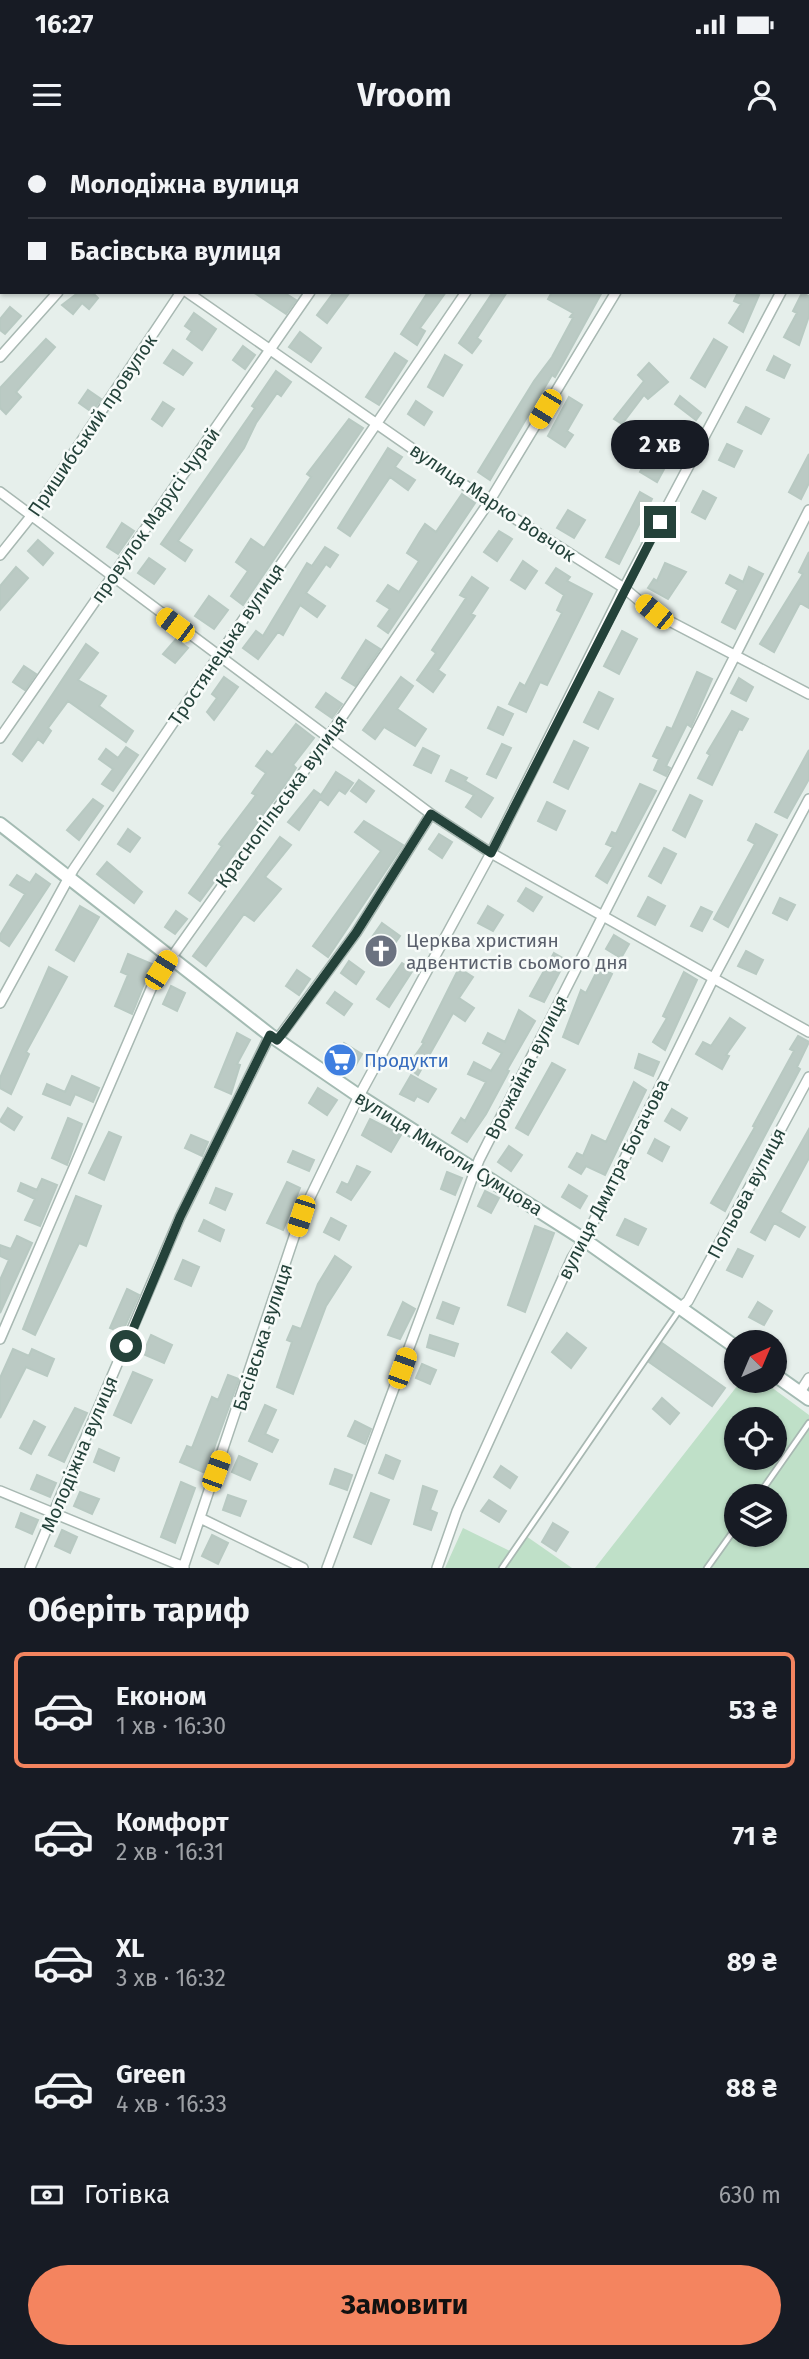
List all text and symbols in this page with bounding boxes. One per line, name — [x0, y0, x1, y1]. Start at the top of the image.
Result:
text: 16:27 — [35, 9, 93, 40]
icon: menu — [28, 76, 66, 114]
text: Vroom — [357, 76, 452, 114]
icon: person — [743, 76, 781, 114]
text: Молодіжна вулиця — [70, 169, 299, 200]
text: Басівська вулиця — [70, 236, 281, 267]
street label: Пришибський провулок — [23, 330, 162, 521]
car — [526, 386, 565, 432]
callout: 2 хв — [611, 420, 709, 470]
street label: провулок Марусі Чурай — [86, 423, 225, 607]
text: 2 хв — [639, 430, 681, 458]
street label: вулиця Марко Вовчок — [405, 438, 580, 567]
route end — [644, 506, 676, 538]
street label: Тростянецька вулиця — [163, 559, 289, 730]
car — [632, 591, 677, 633]
car — [152, 604, 199, 646]
street label: Краснопільська вулиця — [211, 710, 352, 892]
place label: Церква християн адвентистів сьомого дня — [406, 929, 628, 974]
church icon: Церква християн адвентистів сьомого дня — [362, 932, 400, 970]
car — [141, 947, 182, 993]
street label: Врожайна вулиця — [480, 991, 573, 1143]
supermarket icon: Продукти — [321, 1041, 359, 1079]
place label: Продукти — [364, 1049, 449, 1072]
street label: вулиця Дмитра Богачова — [553, 1075, 674, 1283]
street label: вулиця Миколи Сумцова — [350, 1086, 547, 1221]
street label: Польова вулиця — [702, 1124, 791, 1263]
car — [285, 1193, 318, 1239]
street label: Басівська вулиця — [228, 1260, 297, 1414]
route start — [110, 1330, 142, 1362]
north arrow — [724, 1330, 788, 1393]
map controls — [724, 1330, 787, 1547]
car — [385, 1345, 420, 1391]
street label: Молодіжна вулиця — [36, 1373, 123, 1536]
button: locate — [724, 1407, 787, 1470]
car — [199, 1448, 234, 1494]
button: layers — [724, 1484, 787, 1547]
text: Оберіть тариф — [28, 1591, 250, 1629]
icon: car — [32, 1679, 95, 1742]
text: Економ — [116, 1681, 206, 1712]
text: 53 ₴ — [729, 1695, 777, 1726]
text: 1 хв · 16:30 — [116, 1712, 226, 1740]
icon: car — [32, 1805, 95, 1868]
text: Комфорт — [116, 1807, 229, 1838]
text: 71 ₴ — [732, 1821, 777, 1852]
text: 2 хв · 16:31 — [116, 1838, 224, 1866]
icon: car — [32, 1931, 95, 1994]
text: XL — [116, 1933, 144, 1964]
text: 89 ₴ — [727, 1947, 777, 1978]
text: 3 хв · 16:32 — [116, 1964, 226, 1992]
icon: car — [32, 2057, 95, 2120]
text: Green — [116, 2059, 186, 2090]
text: 88 ₴ — [726, 2073, 777, 2104]
text: 4 хв · 16:33 — [116, 2090, 227, 2118]
icon: cash — [28, 2176, 66, 2214]
text: Готівка — [84, 2179, 170, 2210]
text: 630 m — [719, 2181, 781, 2209]
button: Замовити — [28, 2265, 781, 2345]

